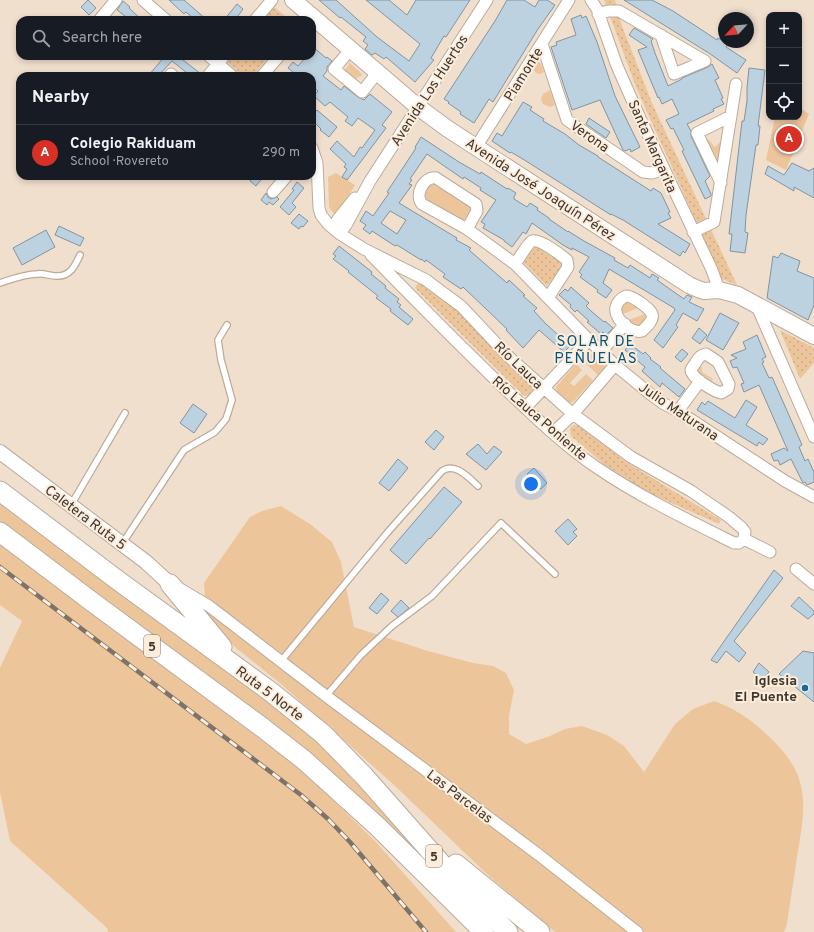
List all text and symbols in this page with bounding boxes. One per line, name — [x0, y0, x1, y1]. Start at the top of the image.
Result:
north arrow — [718, 12, 754, 48]
map controls — [766, 12, 802, 120]
button: + — [766, 12, 802, 48]
search box — [16, 16, 316, 60]
icon: search — [30, 27, 52, 49]
text: Search here — [62, 29, 142, 48]
street label: Avenida Los Huertos — [388, 32, 473, 150]
street label: Piamonte — [501, 45, 547, 105]
button: − — [766, 48, 802, 84]
button: locate — [766, 84, 802, 120]
text: Nearby — [32, 87, 89, 109]
street label: Santa Margarita — [624, 98, 680, 196]
street label: Verona — [566, 118, 612, 157]
pin: A — [776, 124, 802, 154]
text: Colegio Rakiduam — [70, 135, 196, 154]
street label: Avenida José Joaquín Pérez — [462, 135, 619, 245]
text: A — [40, 145, 50, 161]
text: 290 m — [262, 145, 300, 161]
text: School · Rovereto — [70, 154, 169, 170]
district label: SOLAR DE PEÑUELAS — [554, 333, 638, 369]
street label: Río Lauca — [490, 339, 546, 393]
street label: Río Lauca Poniente — [488, 373, 590, 465]
street label: Julio Maturana — [635, 379, 721, 445]
your location — [521, 474, 541, 494]
street label: Caletera Ruta 5 — [41, 482, 129, 554]
road number: 5 — [144, 635, 160, 657]
street label: Ruta 5 Norte — [232, 663, 306, 725]
place label: Iglesia El Puente — [734, 673, 797, 706]
marker: Iglesia El Puente — [800, 683, 810, 693]
street label: Las Parcelas — [423, 767, 496, 828]
road number: 5 — [426, 845, 442, 867]

